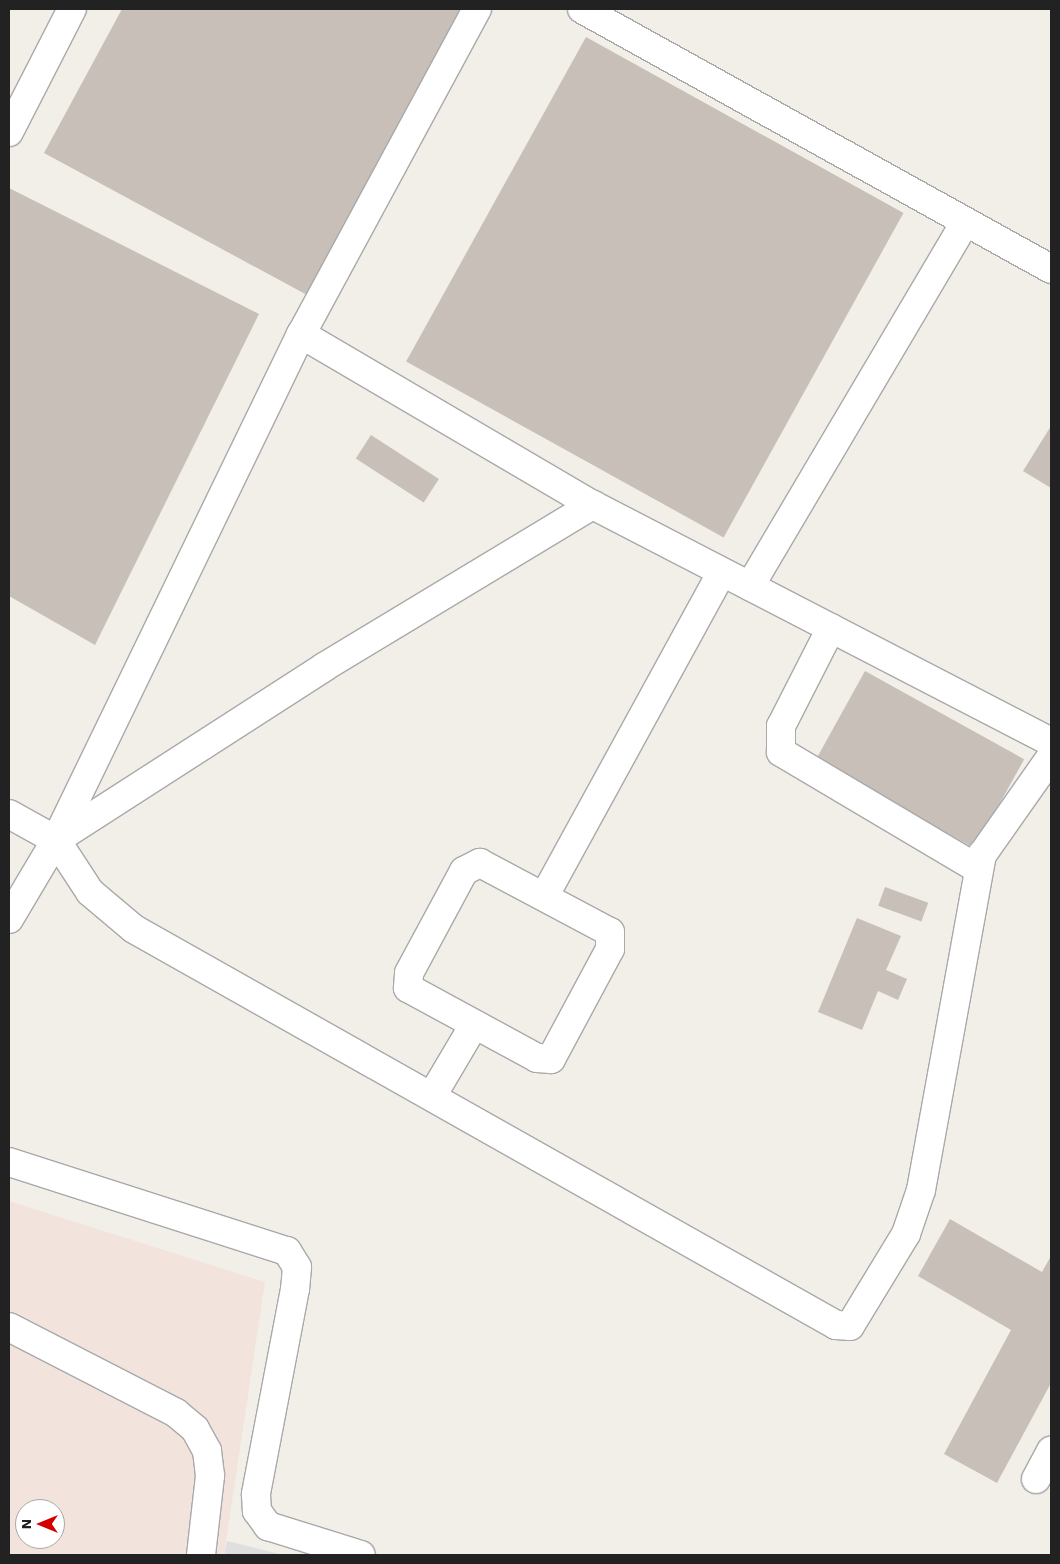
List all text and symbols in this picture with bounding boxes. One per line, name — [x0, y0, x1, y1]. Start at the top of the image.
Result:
north arrow — [15, 1499, 65, 1549]
text: N — [18, 1519, 34, 1529]

